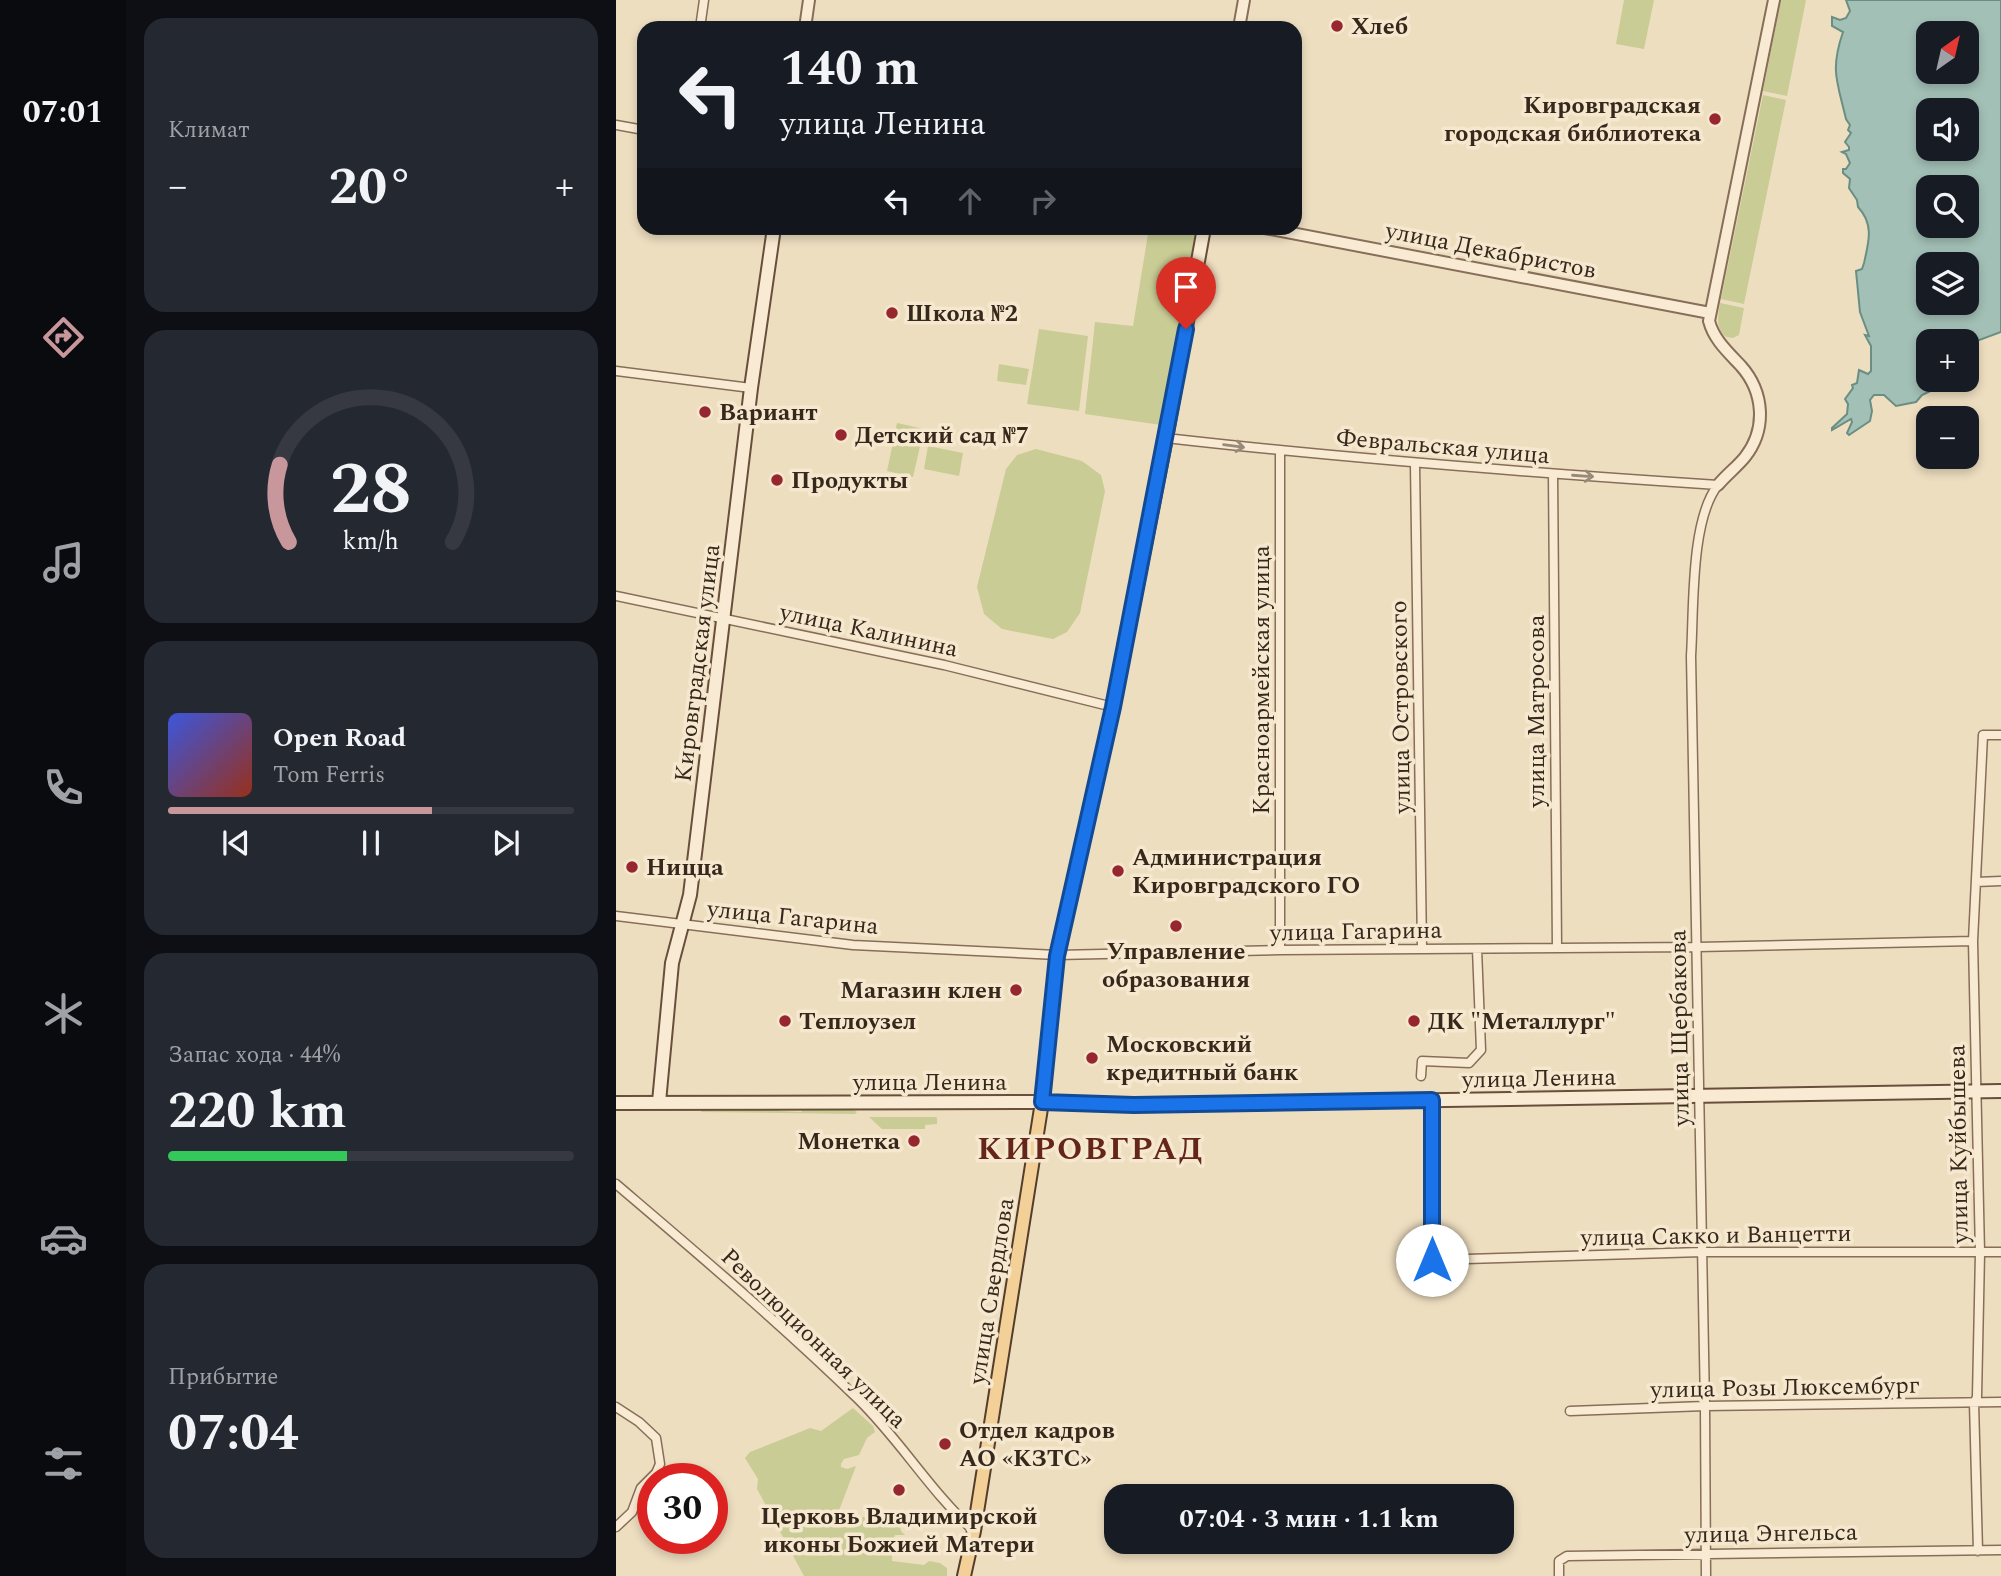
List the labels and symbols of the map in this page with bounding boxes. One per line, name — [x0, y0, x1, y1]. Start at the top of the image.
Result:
place label: Хлеб — [1351, 9, 1408, 45]
marker: Хлеб — [1329, 18, 1345, 34]
north arrow — [1916, 21, 1979, 84]
place label: Кировградская городская библиотека — [1444, 88, 1702, 152]
marker: Кировградская городская библиотека — [1707, 111, 1723, 127]
street label: улица Декабристов — [1382, 213, 1599, 289]
pin — [1156, 257, 1216, 329]
place label: Школа №2 — [906, 296, 1018, 332]
marker: Школа №2 — [884, 305, 900, 321]
place label: Вариант — [719, 395, 818, 431]
marker: Вариант — [697, 404, 713, 420]
place label: Детский сад №7 — [855, 418, 1029, 454]
street label: Февральская улица — [1335, 420, 1551, 474]
marker: Детский сад №7 — [833, 427, 849, 443]
one-way arrow — [1222, 440, 1245, 453]
place label: Продукты — [791, 463, 908, 499]
one-way arrow — [1571, 470, 1593, 483]
marker: Продукты — [769, 472, 785, 488]
street label: Кировградская улица — [666, 542, 730, 784]
street label: Красноармейская улица — [1244, 545, 1280, 815]
street label: улица Калинина — [775, 594, 961, 667]
street label: улица Островского — [1381, 600, 1421, 815]
street label: улица Матросова — [1519, 614, 1555, 808]
place label: Администрация Кировградского ГО — [1132, 840, 1360, 904]
place label: Ницца — [646, 850, 724, 886]
marker: Ницца — [624, 859, 640, 875]
marker: Администрация Кировградского ГО — [1110, 863, 1126, 879]
street label: улица Гагарина — [704, 891, 881, 945]
street label: улица Гагарина — [1269, 912, 1443, 952]
marker: Управление образования — [1168, 918, 1184, 934]
street label: улица Щербакова — [1660, 929, 1700, 1128]
place label: Управление образования — [1102, 934, 1250, 998]
place label: Магазин клен — [840, 973, 1002, 1009]
marker: Магазин клен — [1008, 982, 1024, 998]
place label: Теплоузел — [799, 1004, 916, 1040]
place label: ДК "Металлург" — [1428, 1004, 1616, 1040]
marker: Теплоузел — [777, 1013, 793, 1029]
marker: ДК "Металлург" — [1406, 1013, 1422, 1029]
place label: Московский кредитный банк — [1106, 1027, 1299, 1091]
street label: улица Куйбышева — [1939, 1044, 1979, 1245]
marker: Московский кредитный банк — [1084, 1050, 1100, 1066]
street label: улица Ленина — [1461, 1060, 1617, 1098]
street label: улица Ленина — [852, 1065, 1007, 1101]
place label: Монетка — [797, 1124, 901, 1160]
district label: КИРОВГРАД — [977, 1125, 1205, 1174]
marker: Монетка — [906, 1133, 922, 1149]
street label: улица Свердлова — [959, 1195, 1025, 1388]
street label: улица Сакко и Ванцетти — [1579, 1216, 1852, 1256]
position arrow — [1395, 1223, 1469, 1297]
street label: Революционная улица — [712, 1240, 915, 1438]
street label: улица Розы Люксембург — [1649, 1368, 1920, 1408]
place label: Отдел кадров АО «КЗТС» — [959, 1413, 1115, 1477]
marker: Отдел кадров АО «КЗТС» — [937, 1436, 953, 1452]
speed limit sign: 30 — [637, 1463, 728, 1554]
marker: Церковь Владимирской иконы Божией Матери — [891, 1482, 907, 1498]
place label: Церковь Владимирской иконы Божией Матери — [760, 1499, 1038, 1563]
street label: улица Энгельса — [1683, 1514, 1858, 1554]

